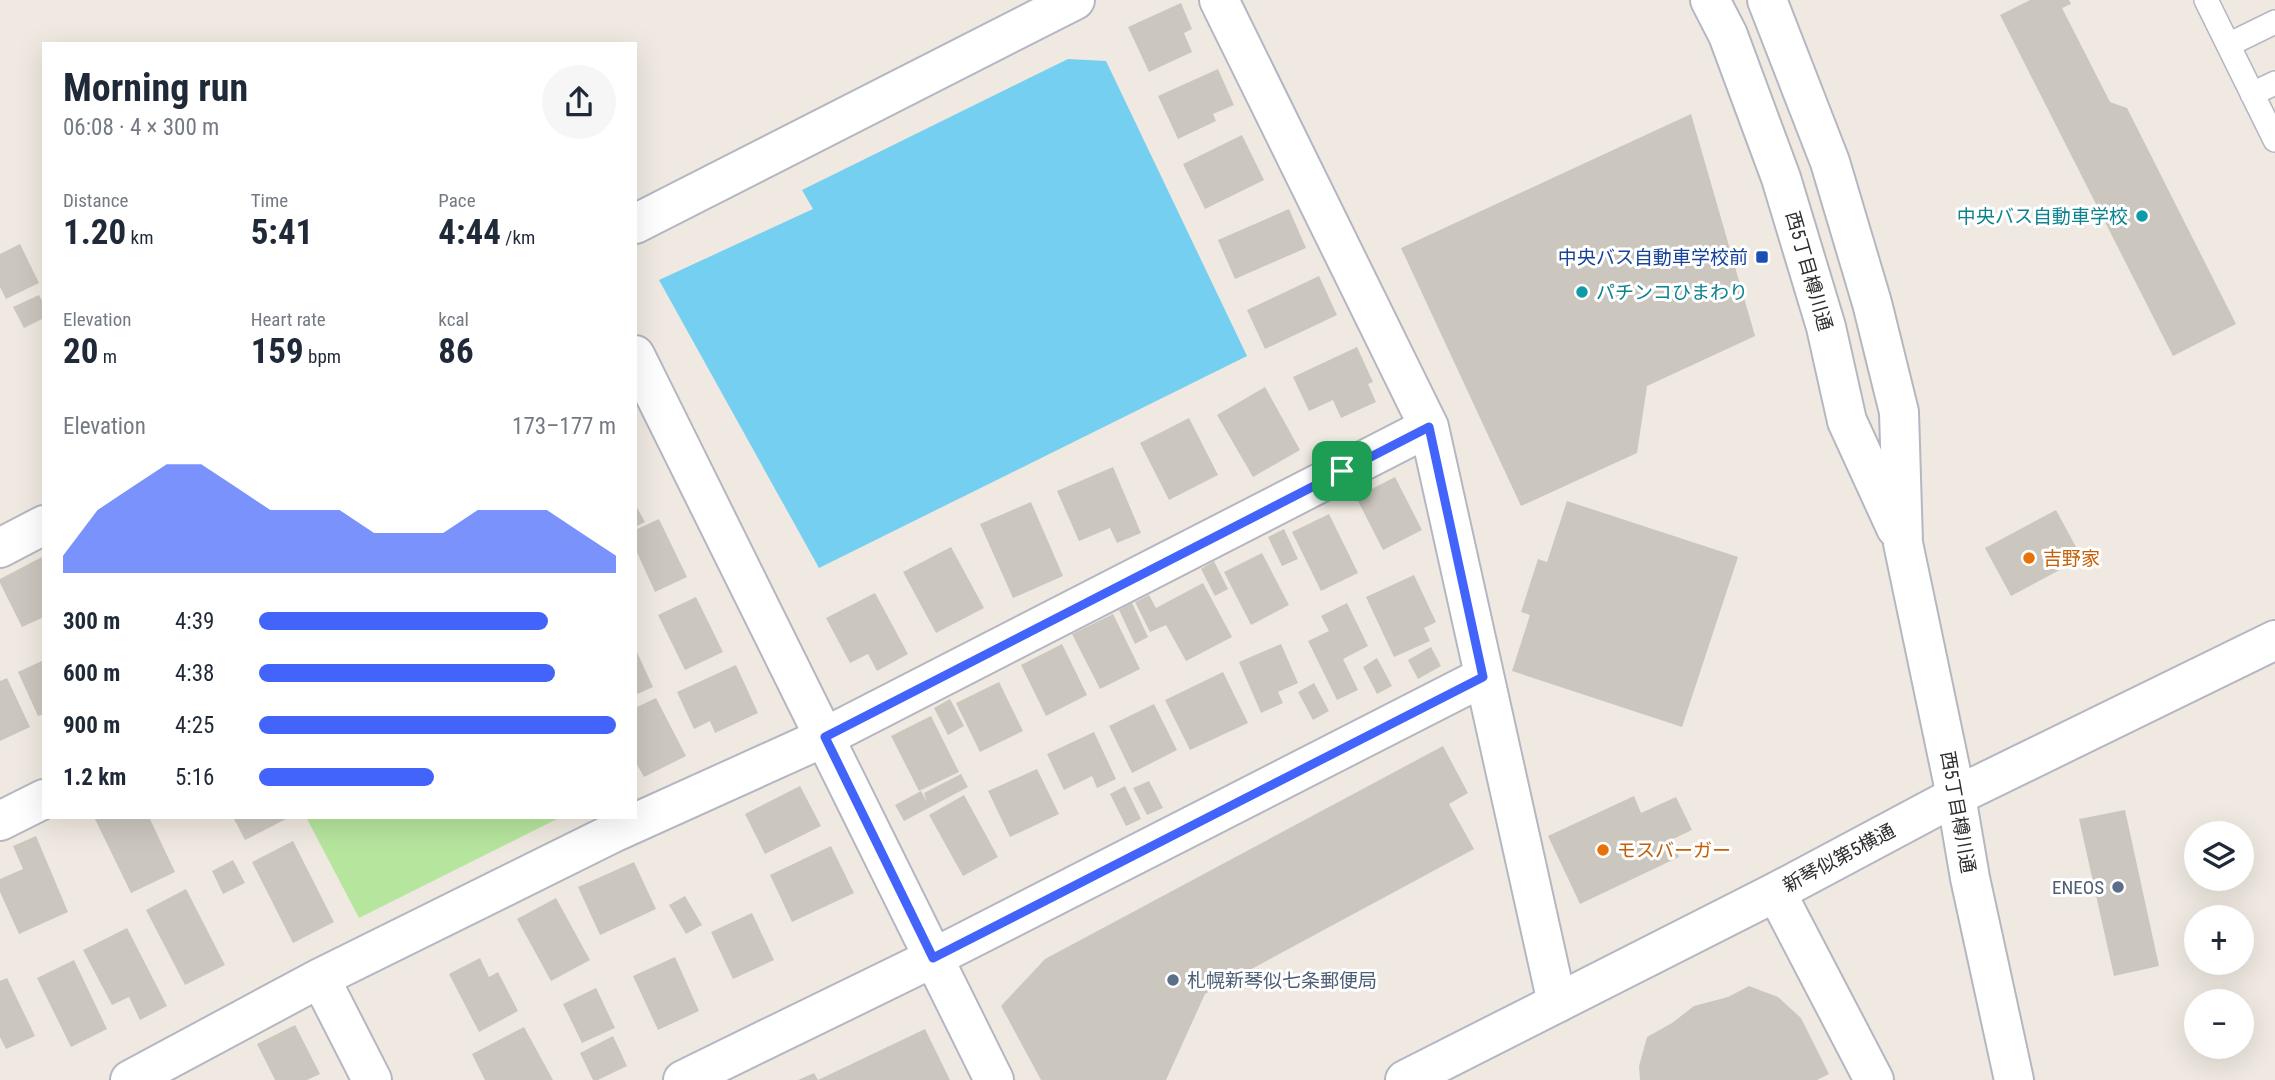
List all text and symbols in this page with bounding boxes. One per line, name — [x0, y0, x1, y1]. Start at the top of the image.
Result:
button: share — [542, 65, 616, 139]
text: Morning run — [63, 66, 248, 110]
text: 06:08 · 4 × 300 m — [63, 114, 219, 141]
text: Distance — [63, 189, 128, 212]
text: Time — [251, 189, 288, 212]
text: Pace — [438, 189, 476, 212]
place label: 中央バス自動車学校 — [1957, 205, 2128, 228]
marker: 中央バス自動車学校 — [2134, 208, 2150, 224]
street label: 西5丁目樽川通 — [1781, 209, 1837, 333]
text: 1.20 — [63, 212, 126, 253]
text: 5:41 — [251, 212, 313, 253]
text: 4:44 — [438, 212, 501, 253]
text: km — [126, 226, 153, 249]
text: /km — [501, 226, 535, 249]
place label: 中央バス自動車学校前 — [1558, 246, 1748, 269]
marker: 中央バス自動車学校前 — [1754, 249, 1770, 265]
place label: パチンコひまわり — [1596, 281, 1748, 304]
marker: パチンコひまわり — [1574, 284, 1590, 300]
text: Elevation — [63, 308, 131, 331]
text: Heart rate — [251, 308, 326, 331]
text: kcal — [438, 308, 469, 331]
text: 20 — [63, 331, 98, 372]
text: 159 — [251, 331, 304, 372]
text: 86 — [438, 331, 474, 372]
text: m — [98, 345, 117, 368]
text: bpm — [304, 345, 341, 368]
text: Elevation — [63, 413, 146, 440]
text: 173–177 m — [512, 413, 616, 440]
pin — [1312, 441, 1372, 501]
icon: arrive — [1323, 452, 1361, 490]
place label: 吉野家 — [2043, 547, 2100, 570]
marker: 吉野家 — [2021, 550, 2037, 566]
text: 300 m — [63, 608, 120, 635]
text: 4:39 — [175, 608, 214, 635]
text: 600 m — [63, 660, 120, 687]
text: 4:38 — [175, 660, 214, 687]
text: 900 m — [63, 712, 120, 739]
text: 4:25 — [175, 712, 214, 739]
street label: 西5丁目樽川通 — [1936, 749, 1980, 875]
text: 1.2 km — [63, 764, 126, 791]
text: 5:16 — [175, 764, 214, 791]
street label: 新琴似第5横通 — [1779, 819, 1899, 897]
map controls — [2184, 821, 2254, 1059]
button: layers — [2184, 821, 2254, 891]
place label: モスバーガー — [1617, 839, 1731, 862]
marker: モスバーガー — [1595, 842, 1611, 858]
place label: ENEOS — [2052, 876, 2104, 899]
marker: ENEOS — [2110, 879, 2126, 895]
button: + — [2184, 905, 2254, 975]
place label: 札幌新琴似七条郵便局 — [1187, 969, 1377, 992]
marker: 札幌新琴似七条郵便局 — [1165, 972, 1181, 988]
button: − — [2184, 989, 2254, 1059]

